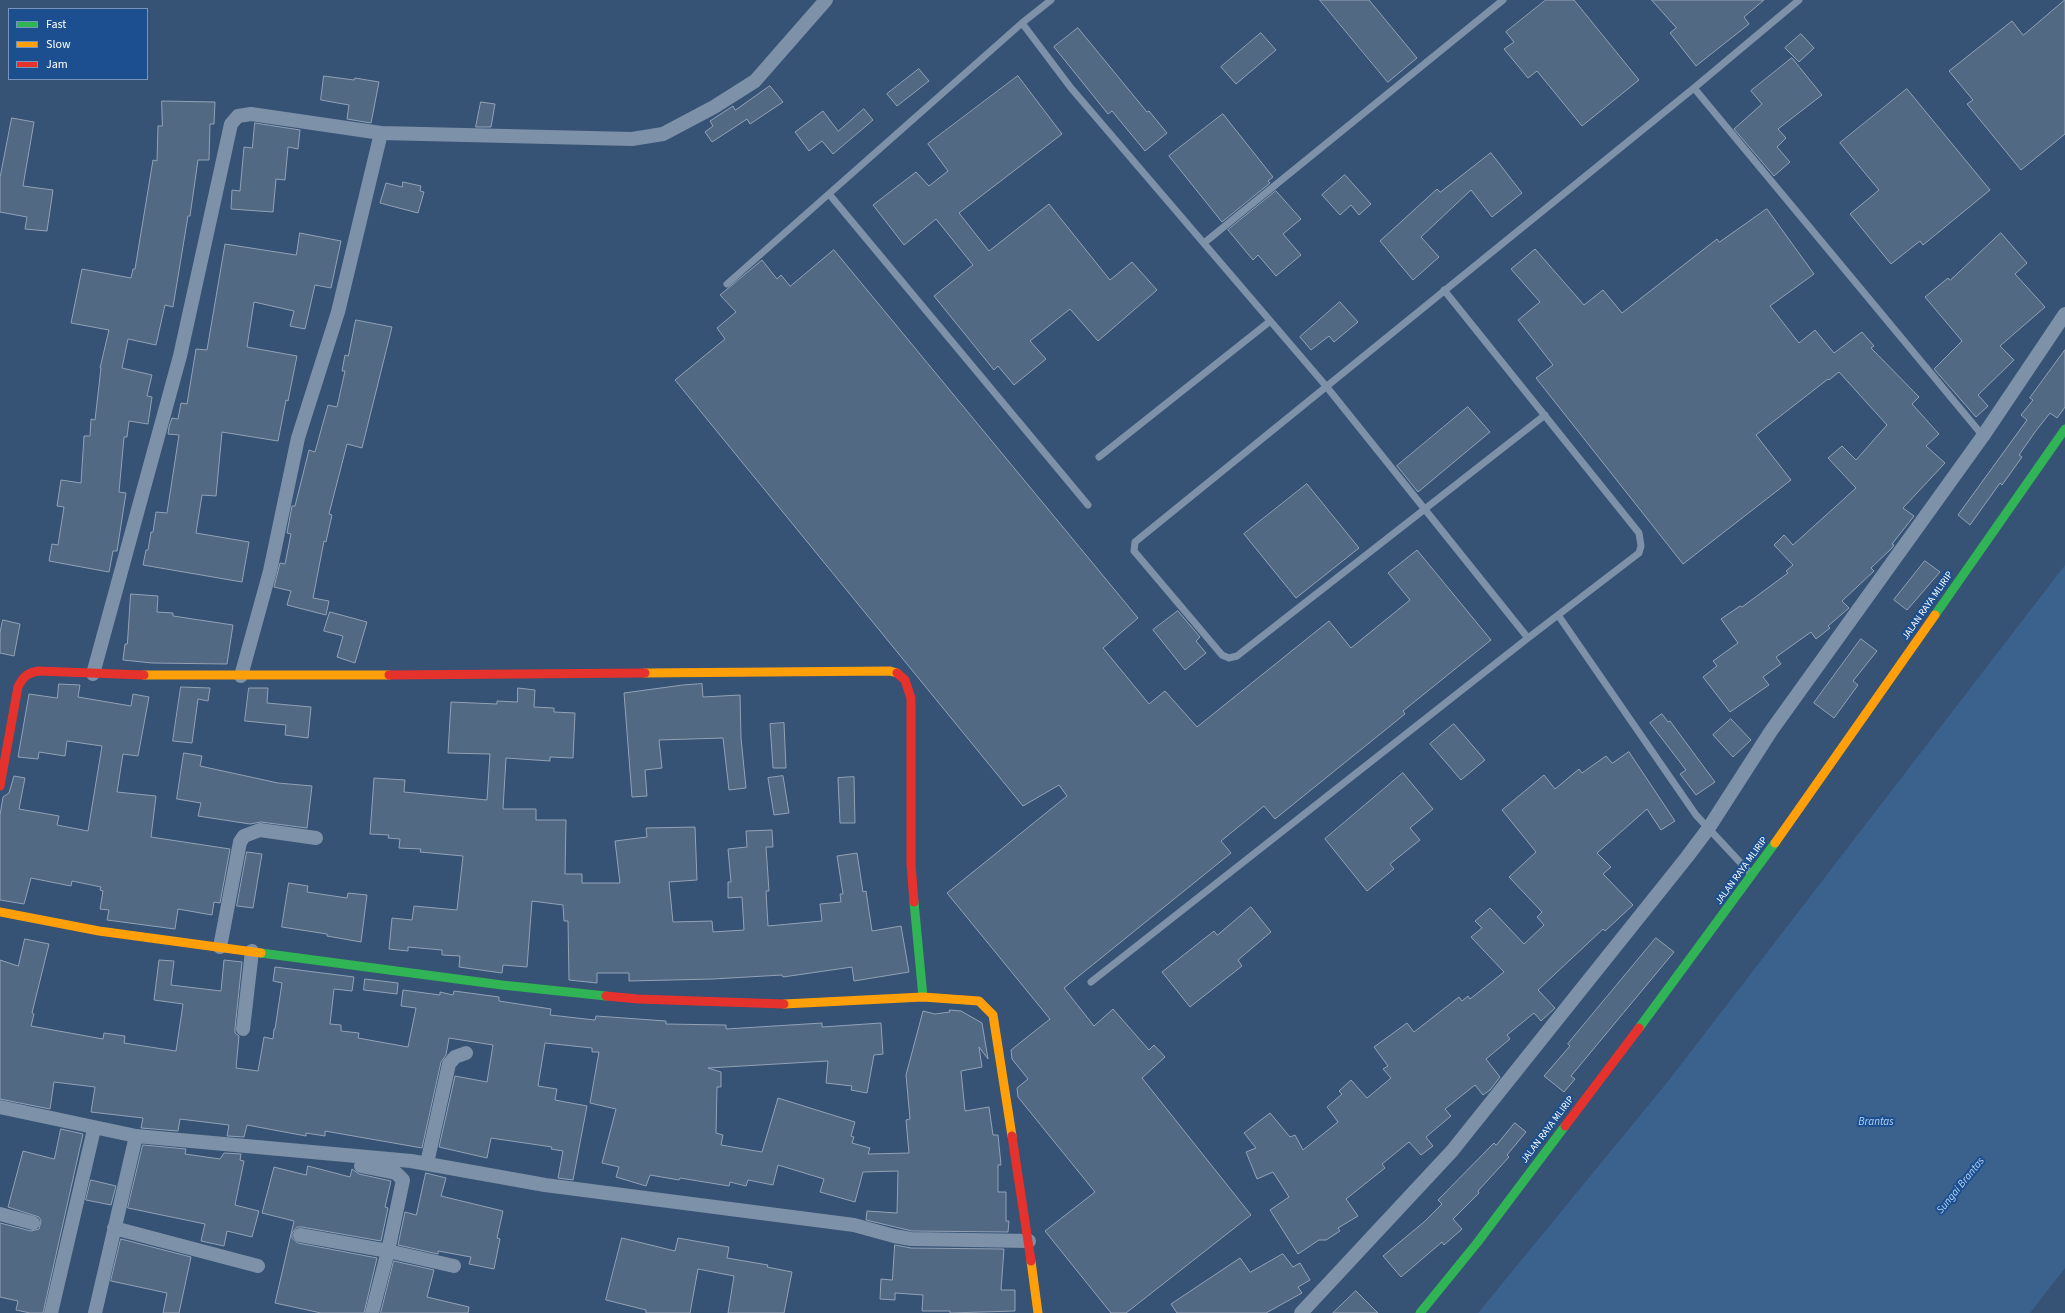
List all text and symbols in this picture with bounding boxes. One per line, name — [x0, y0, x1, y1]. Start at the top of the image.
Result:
legend — [8, 8, 148, 80]
text: Fast — [46, 16, 66, 33]
text: Slow — [46, 36, 71, 53]
text: Jam — [46, 56, 68, 73]
street label: JALAN RAYA MLIRIP — [1900, 569, 1956, 643]
street label: JALAN RAYA MLIRIP — [1713, 835, 1771, 907]
street label: JALAN RAYA MLIRIP — [1519, 1094, 1577, 1166]
water label: Brantas — [1858, 1116, 1894, 1130]
water label: Sungai Brantas — [1934, 1155, 1988, 1217]

